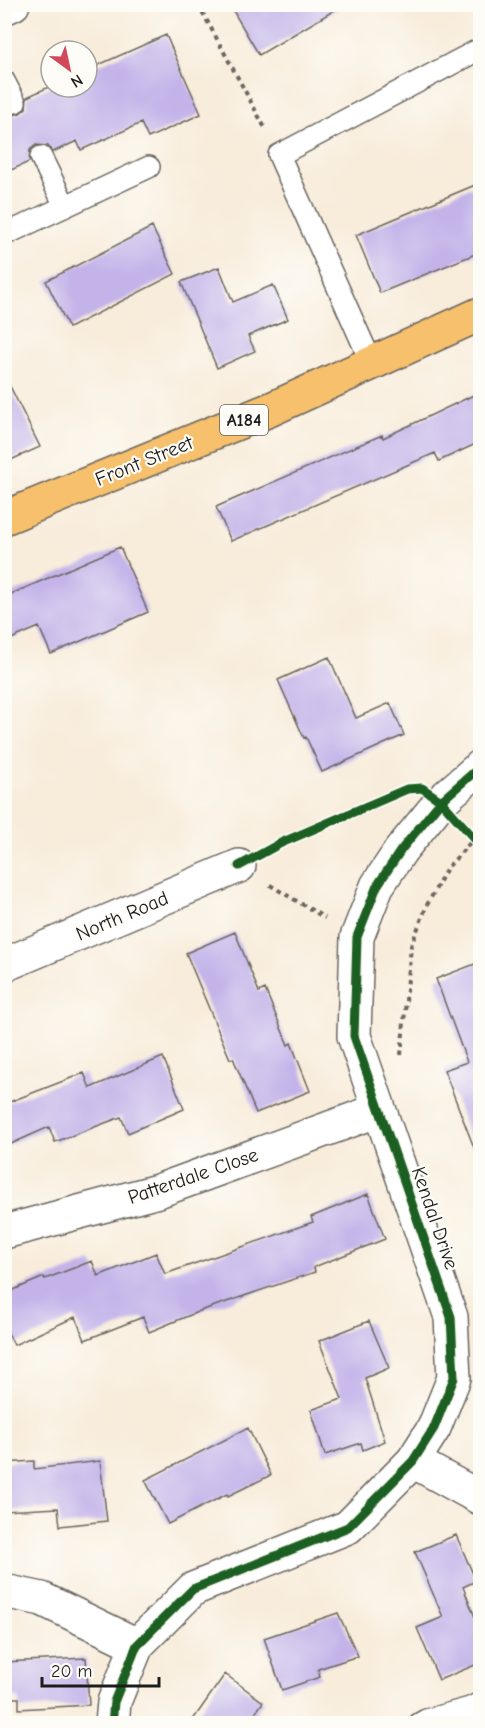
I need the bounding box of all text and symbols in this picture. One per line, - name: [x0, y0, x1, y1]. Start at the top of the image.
- north arrow: [39, 39, 99, 99]
- text: N: [67, 70, 86, 91]
- road number: A184: [220, 405, 268, 435]
- street label: Front Street: [92, 431, 197, 491]
- street label: North Road: [72, 886, 172, 946]
- street label: Patterdale Close: [125, 1143, 261, 1209]
- street label: Kendal Drive: [407, 1164, 463, 1272]
- scale bar: [42, 1650, 159, 1688]
- text: 20 m: [51, 1661, 92, 1682]

